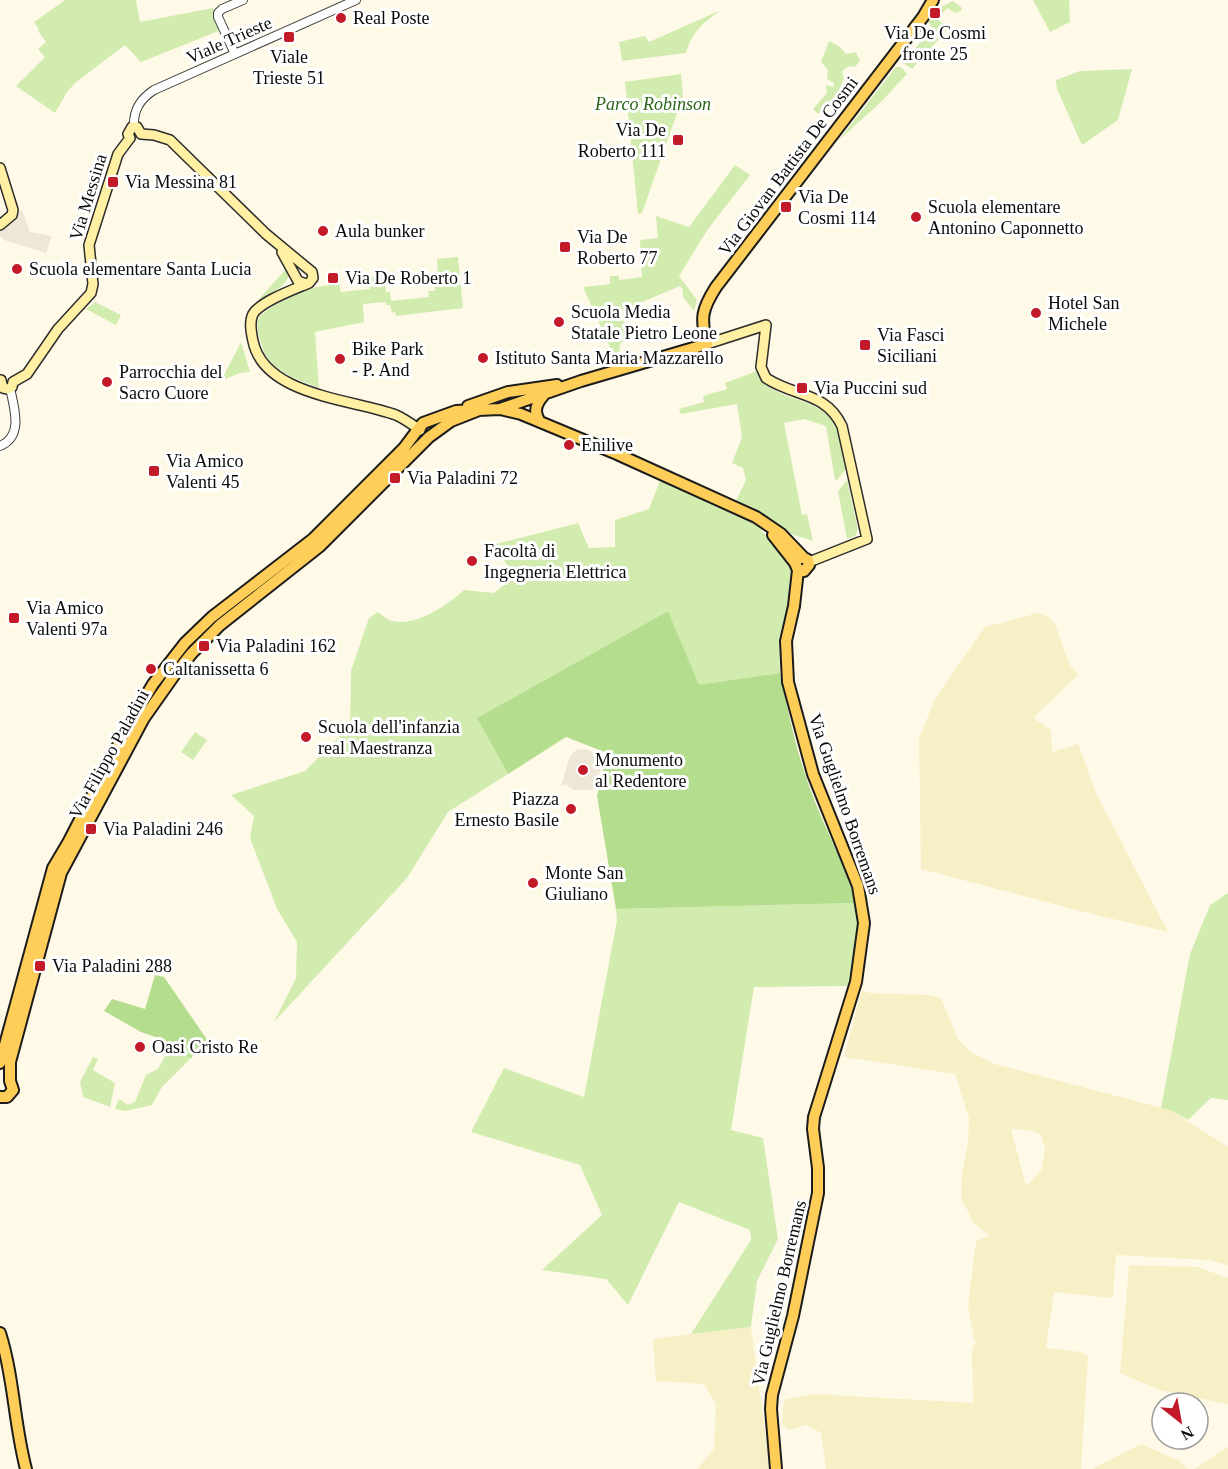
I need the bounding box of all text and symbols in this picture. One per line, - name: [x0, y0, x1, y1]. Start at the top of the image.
- marker: Via De Cosmi fronte 25: [928, 6, 942, 20]
- place label: Real Poste: [353, 8, 430, 28]
- marker: Real Poste: [334, 11, 348, 25]
- street label: Viale Trieste: [183, 12, 275, 68]
- place label: Via De Cosmi fronte 25: [884, 23, 986, 64]
- marker: Viale Trieste 51: [282, 30, 296, 44]
- place label: Viale Trieste 51: [253, 47, 325, 88]
- street label: Via Giovan Battista De Cosmi: [714, 73, 862, 259]
- park label: Parco Robinson: [594, 94, 711, 114]
- place label: Via De Roberto 111: [578, 120, 666, 161]
- marker: Via De Roberto 111: [671, 133, 685, 147]
- street label: Via Messina: [65, 151, 111, 243]
- place label: Via Messina 81: [125, 172, 237, 192]
- marker: Via Messina 81: [106, 175, 120, 189]
- place label: Via De Cosmi 114: [798, 187, 876, 228]
- place label: Scuola elementare Antonino Caponnetto: [928, 197, 1084, 238]
- marker: Via De Cosmi 114: [779, 200, 793, 214]
- marker: Scuola elementare Antonino Caponnetto: [909, 210, 923, 224]
- place label: Aula bunker: [335, 221, 424, 241]
- marker: Aula bunker: [316, 224, 330, 238]
- place label: Via De Roberto 77: [577, 227, 658, 268]
- marker: Via De Roberto 77: [558, 240, 572, 254]
- place label: Scuola elementare Santa Lucia: [29, 259, 251, 279]
- marker: Scuola elementare Santa Lucia: [10, 262, 24, 276]
- place label: Via De Roberto 1: [345, 268, 471, 288]
- marker: Via De Roberto 1: [326, 271, 340, 285]
- place label: Hotel San Michele: [1048, 293, 1120, 334]
- place label: Scuola Media Statale Pietro Leone: [571, 302, 717, 343]
- marker: Hotel San Michele: [1029, 306, 1043, 320]
- marker: Scuola Media Statale Pietro Leone: [552, 315, 566, 329]
- place label: Via Fasci Siciliani: [877, 325, 944, 366]
- marker: Via Fasci Siciliani: [858, 338, 872, 352]
- place label: Bike Park - P. And: [352, 339, 424, 380]
- place label: Istituto Santa Maria Mazzarello: [495, 348, 723, 368]
- marker: Istituto Santa Maria Mazzarello: [476, 351, 490, 365]
- marker: Bike Park - P. And: [333, 352, 347, 366]
- place label: Parrocchia del Sacro Cuore: [119, 362, 222, 403]
- marker: Parrocchia del Sacro Cuore: [100, 375, 114, 389]
- place label: Via Puccini sud: [814, 378, 927, 398]
- marker: Via Puccini sud: [795, 381, 809, 395]
- place label: Enilive: [581, 435, 633, 455]
- marker: Enilive: [562, 438, 576, 452]
- place label: Via Amico Valenti 45: [166, 451, 243, 492]
- marker: Via Amico Valenti 45: [147, 464, 161, 478]
- place label: Via Paladini 72: [407, 468, 518, 488]
- marker: Via Paladini 72: [388, 471, 402, 485]
- place label: Facoltà di Ingegneria Elettrica: [484, 541, 626, 582]
- marker: Facoltà di Ingegneria Elettrica: [465, 554, 479, 568]
- place label: Via Amico Valenti 97a: [26, 598, 107, 639]
- marker: Via Amico Valenti 97a: [7, 611, 21, 625]
- place label: Via Paladini 162: [216, 636, 336, 656]
- marker: Via Paladini 162: [197, 639, 211, 653]
- place label: Caltanissetta 6: [163, 659, 268, 679]
- marker: Caltanissetta 6: [144, 662, 158, 676]
- street label: Via Filippo Paladini: [65, 686, 153, 822]
- street label: Via Guglielmo Borremans: [805, 711, 885, 897]
- place label: Scuola dell'infanzia real Maestranza: [318, 717, 460, 758]
- marker: Scuola dell'infanzia real Maestranza: [299, 730, 313, 744]
- place label: Monumento al Redentore: [595, 750, 686, 791]
- marker: Monumento al Redentore: [576, 763, 590, 777]
- place label: Piazza Ernesto Basile: [455, 789, 559, 830]
- marker: Piazza Ernesto Basile: [564, 802, 578, 816]
- place label: Via Paladini 246: [103, 819, 223, 839]
- marker: Via Paladini 246: [84, 822, 98, 836]
- place label: Monte San Giuliano: [545, 863, 624, 904]
- marker: Monte San Giuliano: [526, 876, 540, 890]
- place label: Via Paladini 288: [52, 956, 172, 976]
- marker: Via Paladini 288: [33, 959, 47, 973]
- place label: Oasi Cristo Re: [152, 1037, 258, 1057]
- marker: Oasi Cristo Re: [133, 1040, 147, 1054]
- street label: Via Guglielmo Borremans: [748, 1198, 810, 1388]
- north arrow: [1150, 1391, 1210, 1451]
- text: N: [1178, 1423, 1197, 1444]

